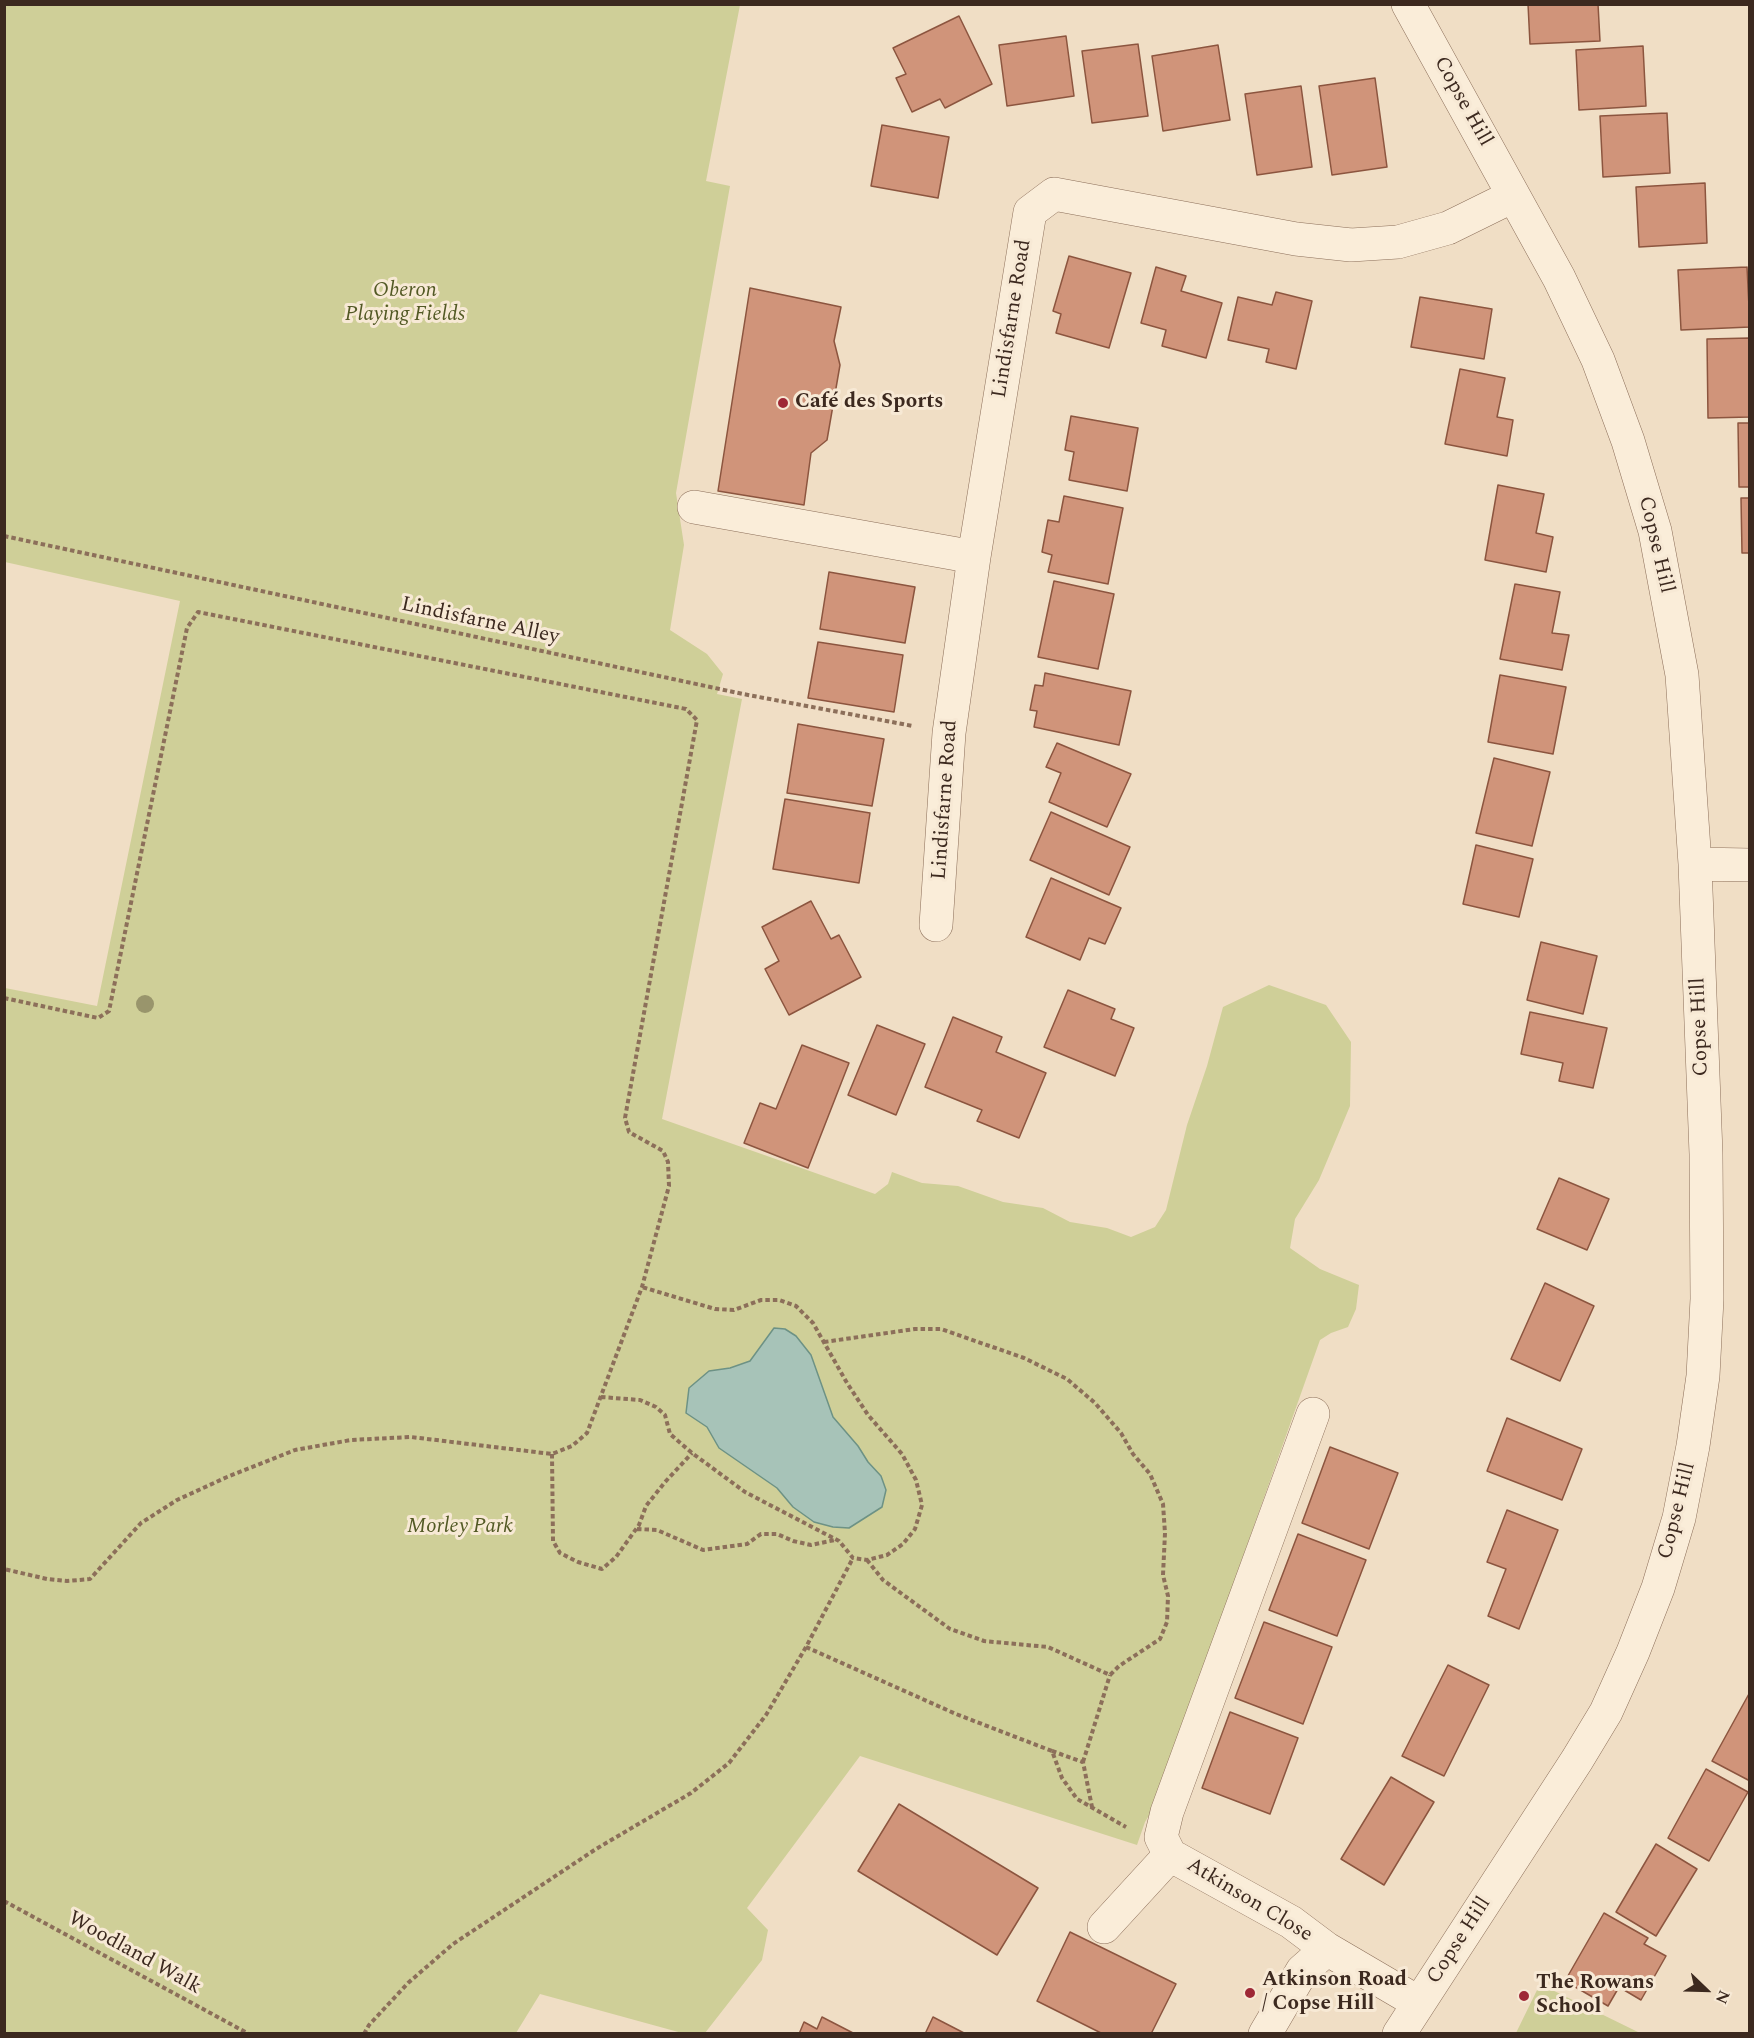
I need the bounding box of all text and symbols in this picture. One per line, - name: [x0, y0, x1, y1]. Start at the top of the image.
- street label: Copse Hill: [1427, 53, 1497, 151]
- street label: Lindisfarne Road: [988, 238, 1038, 400]
- park label: Oberon Playing Fields: [345, 279, 465, 329]
- place label: Café des Sports: [795, 390, 943, 416]
- marker: Café des Sports: [776, 396, 790, 410]
- street label: Copse Hill: [1632, 494, 1678, 596]
- street label: Lindisfarne Alley: [399, 593, 561, 651]
- street label: Lindisfarne Road: [928, 719, 964, 881]
- street label: Copse Hill: [1687, 977, 1715, 1077]
- street label: Copse Hill: [1654, 1460, 1702, 1562]
- park label: Morley Park: [407, 1515, 513, 1541]
- street label: Atkinson Close: [1181, 1853, 1317, 1949]
- street label: Copse Hill: [1422, 1893, 1498, 1989]
- street label: Woodland Walk: [63, 1907, 205, 2001]
- north arrow: [1676, 1960, 1736, 2020]
- place label: Atkinson Road / Copse Hill: [1262, 1968, 1407, 2018]
- place label: The Rowans School: [1536, 1971, 1654, 2021]
- marker: Atkinson Road / Copse Hill: [1243, 1986, 1257, 2000]
- text: N: [1709, 1986, 1736, 2008]
- marker: The Rowans School: [1517, 1989, 1531, 2003]

